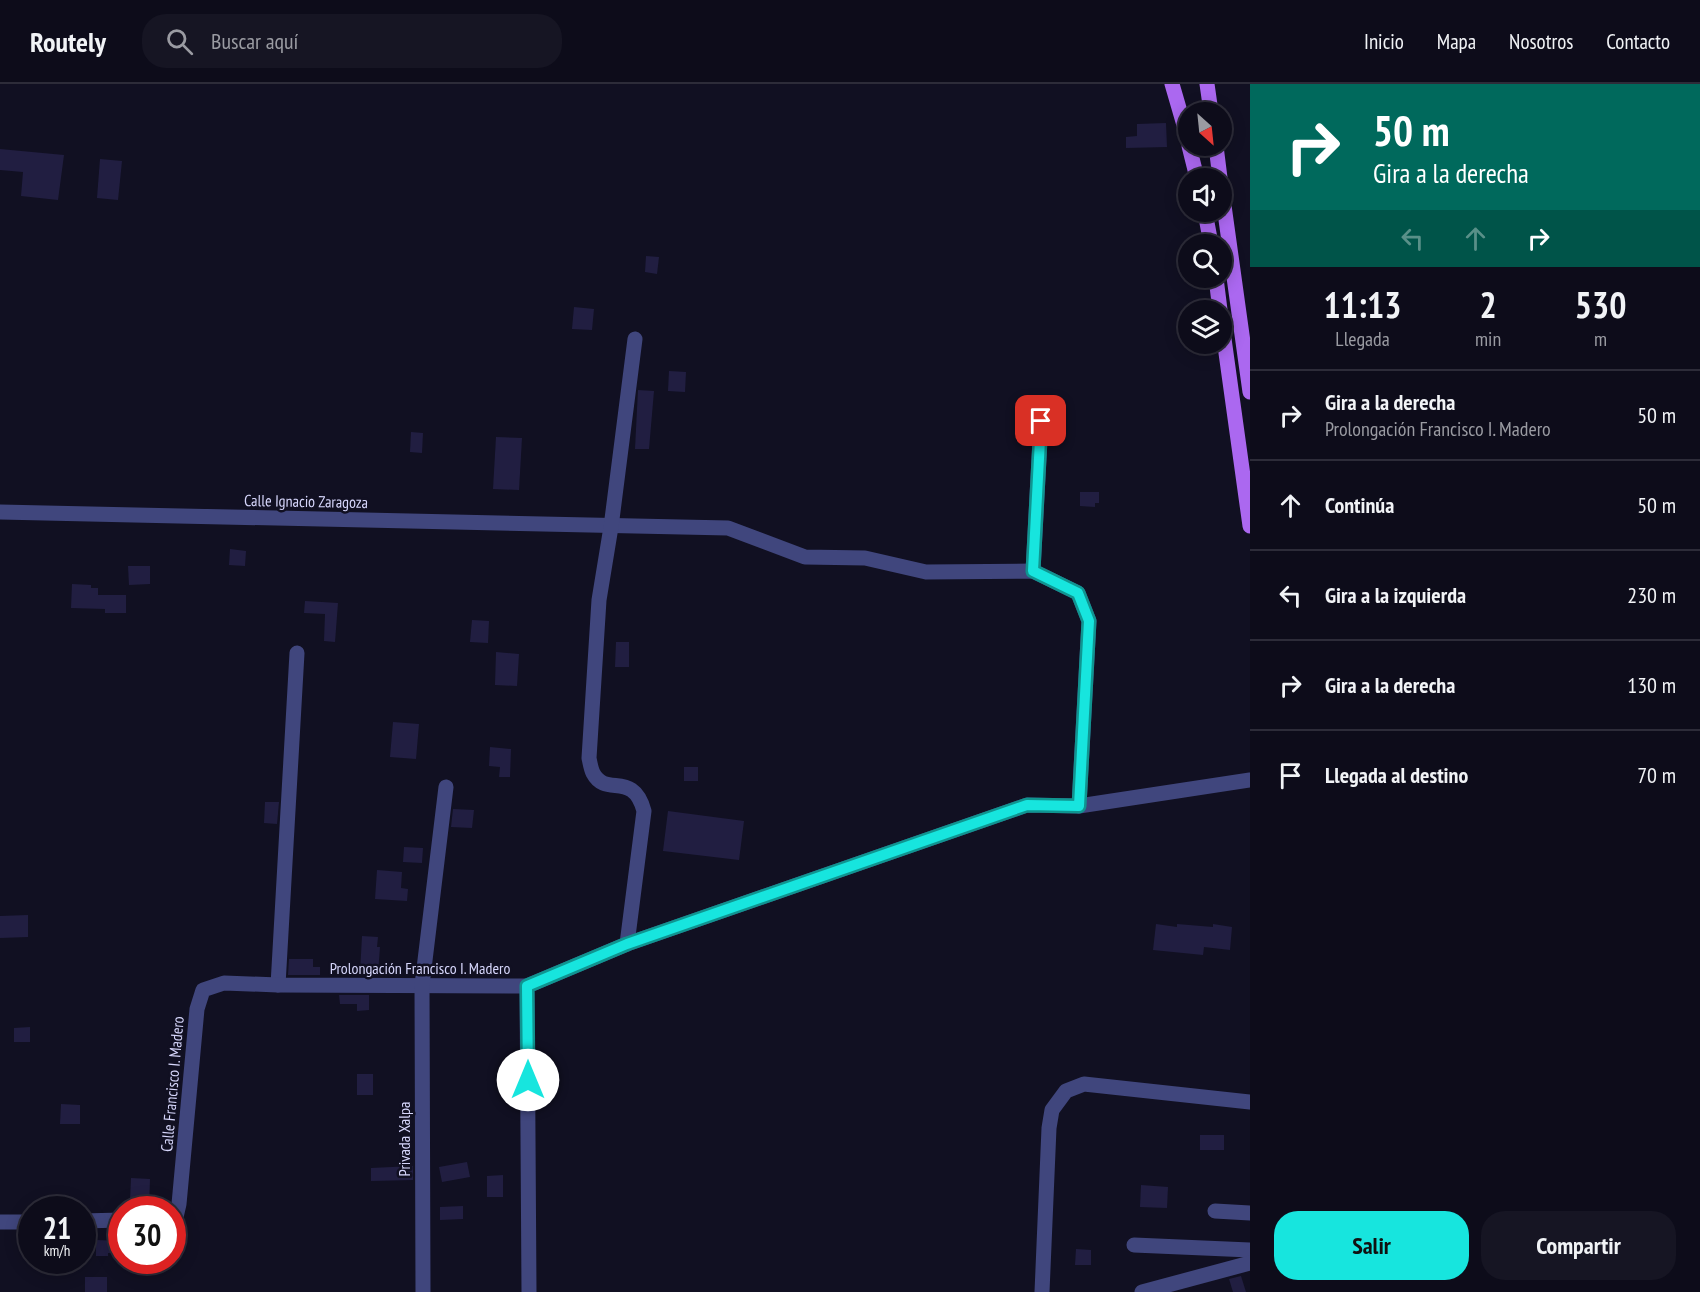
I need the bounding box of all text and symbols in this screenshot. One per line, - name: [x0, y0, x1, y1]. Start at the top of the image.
- search box: [142, 14, 562, 68]
- text: Routely: [30, 23, 106, 60]
- icon: search: [163, 25, 196, 58]
- text: Buscar aquí: [211, 27, 298, 55]
- text: Inicio: [1364, 28, 1404, 55]
- text: Mapa: [1437, 28, 1476, 55]
- text: Nosotros: [1509, 28, 1573, 55]
- text: Contacto: [1606, 28, 1670, 55]
- north arrow: [1178, 102, 1232, 156]
- map controls: [1178, 102, 1232, 354]
- text: 50 m: [1373, 103, 1450, 158]
- icon: right: [1274, 108, 1352, 186]
- text: Gira a la derecha: [1373, 156, 1529, 190]
- button: sound: [1178, 168, 1232, 222]
- icon: left: [1396, 222, 1429, 255]
- icon: ahead: [1459, 222, 1492, 255]
- icon: right: [1522, 222, 1555, 255]
- button: search: [1178, 234, 1232, 288]
- text: 11:13: [1324, 281, 1401, 328]
- text: 2: [1479, 281, 1497, 328]
- text: 530: [1575, 281, 1626, 328]
- button: layers: [1178, 300, 1232, 354]
- text: Llegada: [1335, 326, 1390, 352]
- text: min: [1475, 326, 1501, 352]
- text: m: [1594, 326, 1607, 352]
- text: Gira a la derecha: [1325, 388, 1455, 416]
- pin: [1015, 395, 1066, 446]
- icon: right: [1274, 399, 1307, 432]
- text: 50 m: [1637, 401, 1676, 429]
- icon: arrive: [1024, 404, 1057, 437]
- text: Prolongación Francisco I. Madero: [1325, 416, 1551, 442]
- icon: ahead: [1274, 489, 1307, 522]
- street label: Calle Ignacio Zaragoza: [244, 490, 368, 512]
- text: Continúa: [1325, 491, 1394, 519]
- text: 50 m: [1637, 491, 1676, 519]
- icon: left: [1274, 579, 1307, 612]
- text: Gira a la izquierda: [1325, 581, 1466, 609]
- text: 230 m: [1627, 581, 1676, 609]
- icon: right: [1274, 669, 1307, 702]
- text: Gira a la derecha: [1325, 671, 1455, 699]
- text: 130 m: [1627, 671, 1676, 699]
- icon: arrive: [1274, 759, 1307, 792]
- text: Llegada al destino: [1325, 761, 1468, 789]
- text: 70 m: [1637, 761, 1676, 789]
- street label: Prolongación Francisco I. Madero: [330, 958, 510, 978]
- street label: Calle Francisco I. Madero: [156, 1015, 188, 1153]
- position arrow: [496, 1048, 560, 1112]
- street label: Privada Xalpa: [394, 1102, 414, 1176]
- speed limit sign: 30: [108, 1196, 186, 1274]
- text: 21: [43, 1208, 71, 1247]
- button: Salir: [1274, 1211, 1469, 1280]
- button: Compartir: [1481, 1211, 1676, 1280]
- text: km/h: [44, 1241, 70, 1260]

